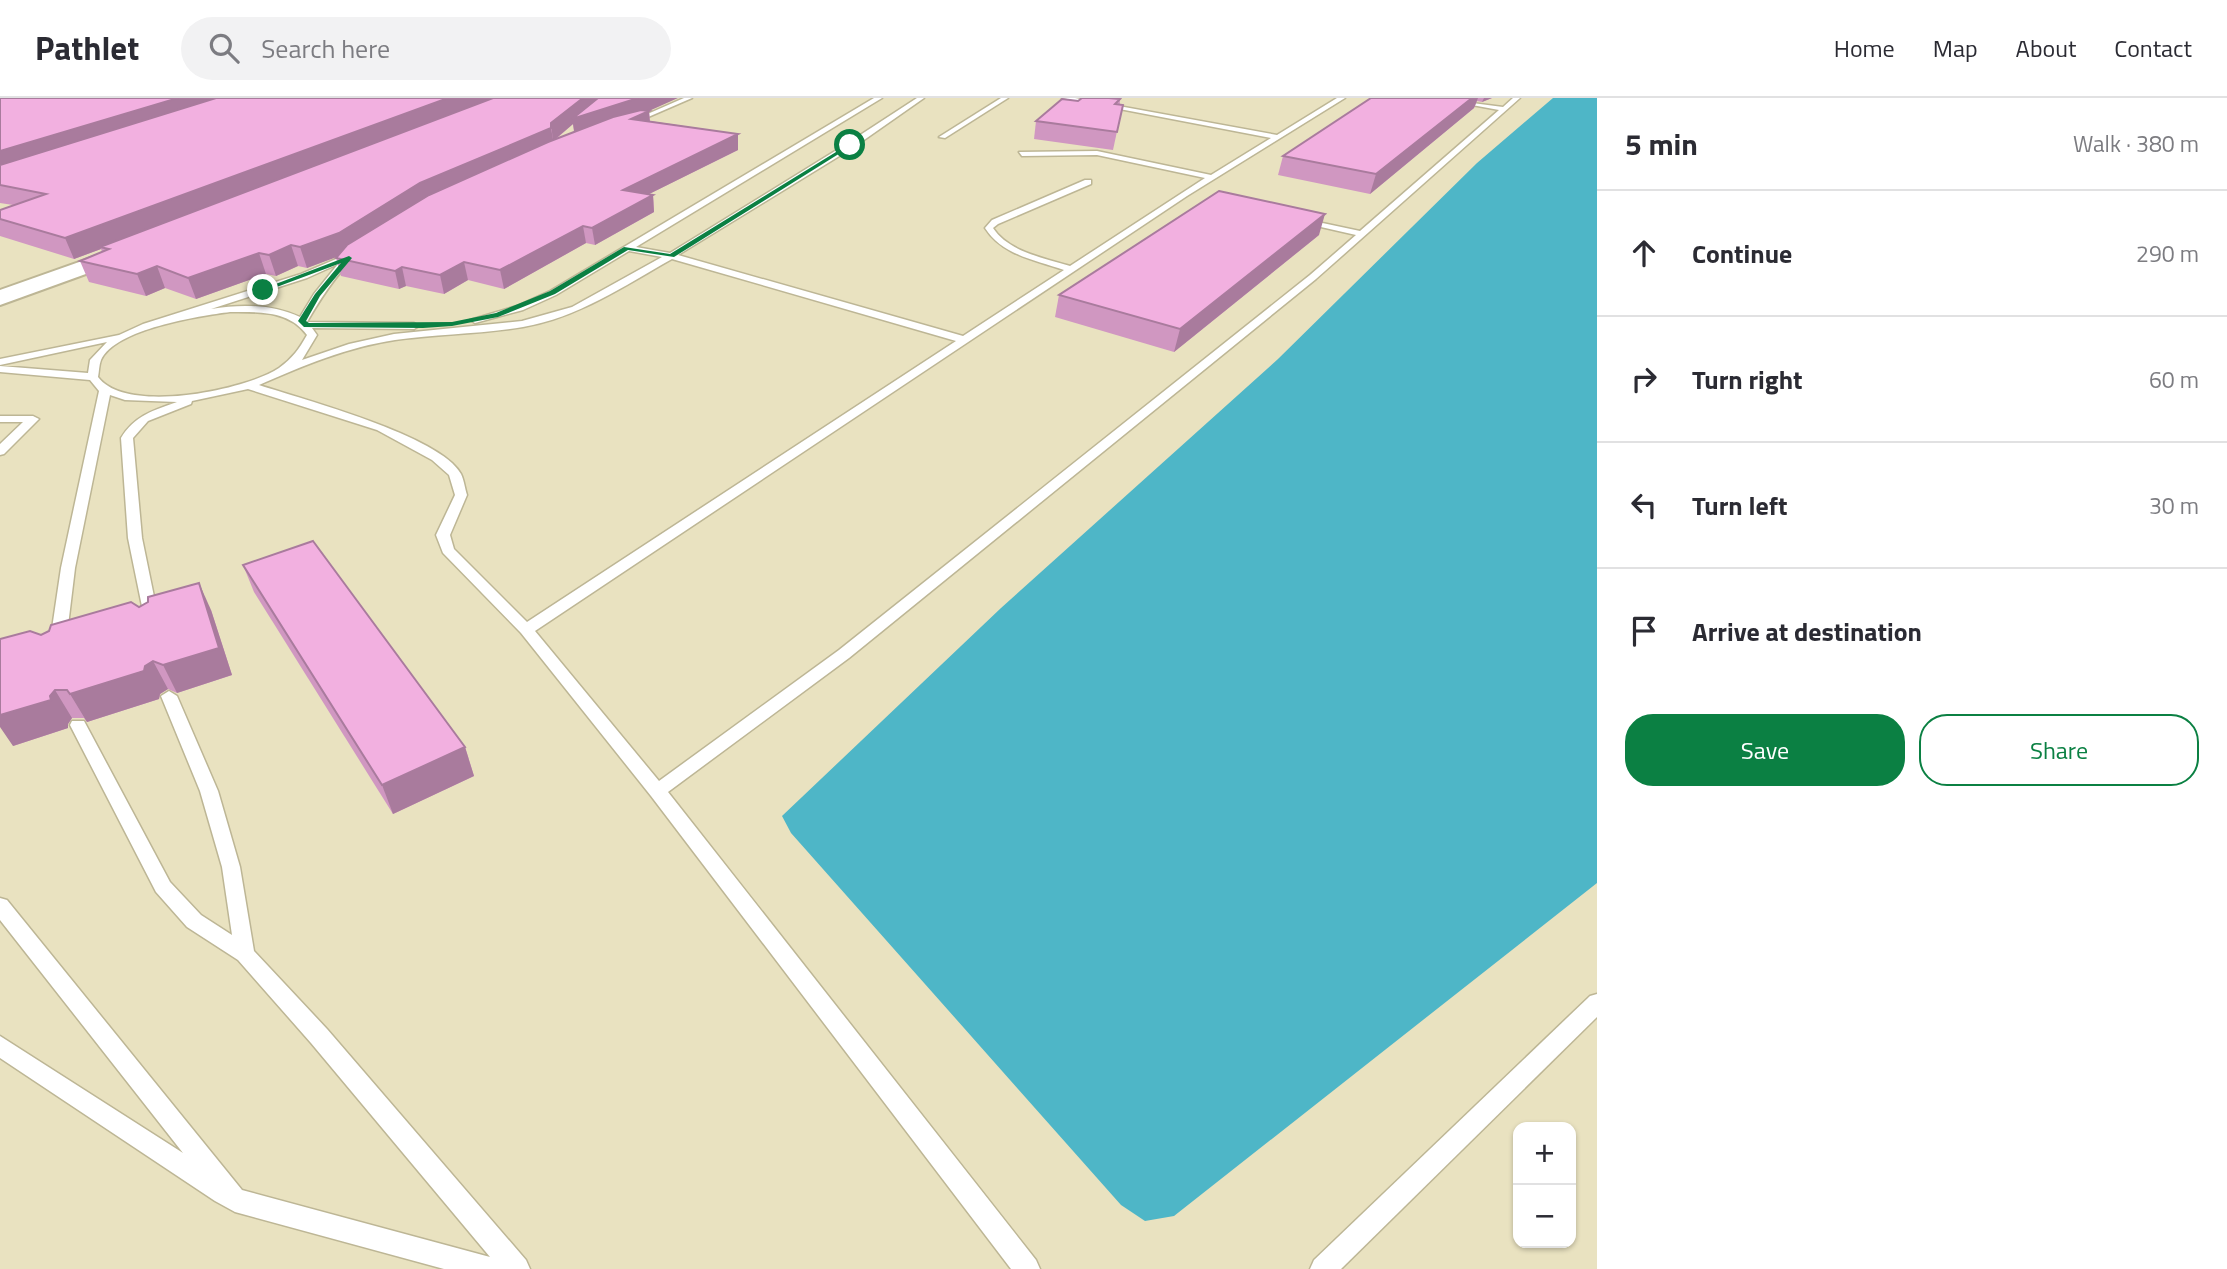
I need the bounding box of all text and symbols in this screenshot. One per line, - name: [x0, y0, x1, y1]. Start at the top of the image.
- search box: [181, 17, 671, 80]
- text: Pathlet: [35, 23, 139, 73]
- icon: search: [205, 29, 243, 67]
- text: Search here: [261, 29, 390, 68]
- text: Home: [1834, 30, 1895, 66]
- text: Map: [1933, 30, 1978, 66]
- text: About: [2016, 30, 2076, 66]
- text: Contact: [2114, 30, 2192, 66]
- text: 5 min: [1625, 121, 1698, 167]
- text: Walk · 380 m: [2073, 126, 2199, 161]
- route start: [834, 129, 865, 160]
- icon: ahead: [1625, 234, 1663, 272]
- text: Continue: [1692, 234, 1792, 273]
- text: 290 m: [2136, 236, 2199, 271]
- route end: [247, 274, 278, 305]
- icon: right: [1625, 360, 1663, 398]
- text: Turn right: [1692, 360, 1803, 399]
- text: 60 m: [2149, 362, 2199, 397]
- icon: left: [1625, 486, 1663, 524]
- text: Turn left: [1692, 486, 1787, 525]
- text: 30 m: [2149, 488, 2199, 523]
- icon: arrive: [1625, 612, 1663, 650]
- text: Arrive at destination: [1692, 612, 1922, 651]
- button: Save: [1625, 714, 1905, 786]
- button: Share: [1919, 714, 2199, 786]
- map controls: [1513, 1122, 1576, 1248]
- button: +: [1513, 1122, 1576, 1185]
- button: −: [1513, 1185, 1576, 1248]

